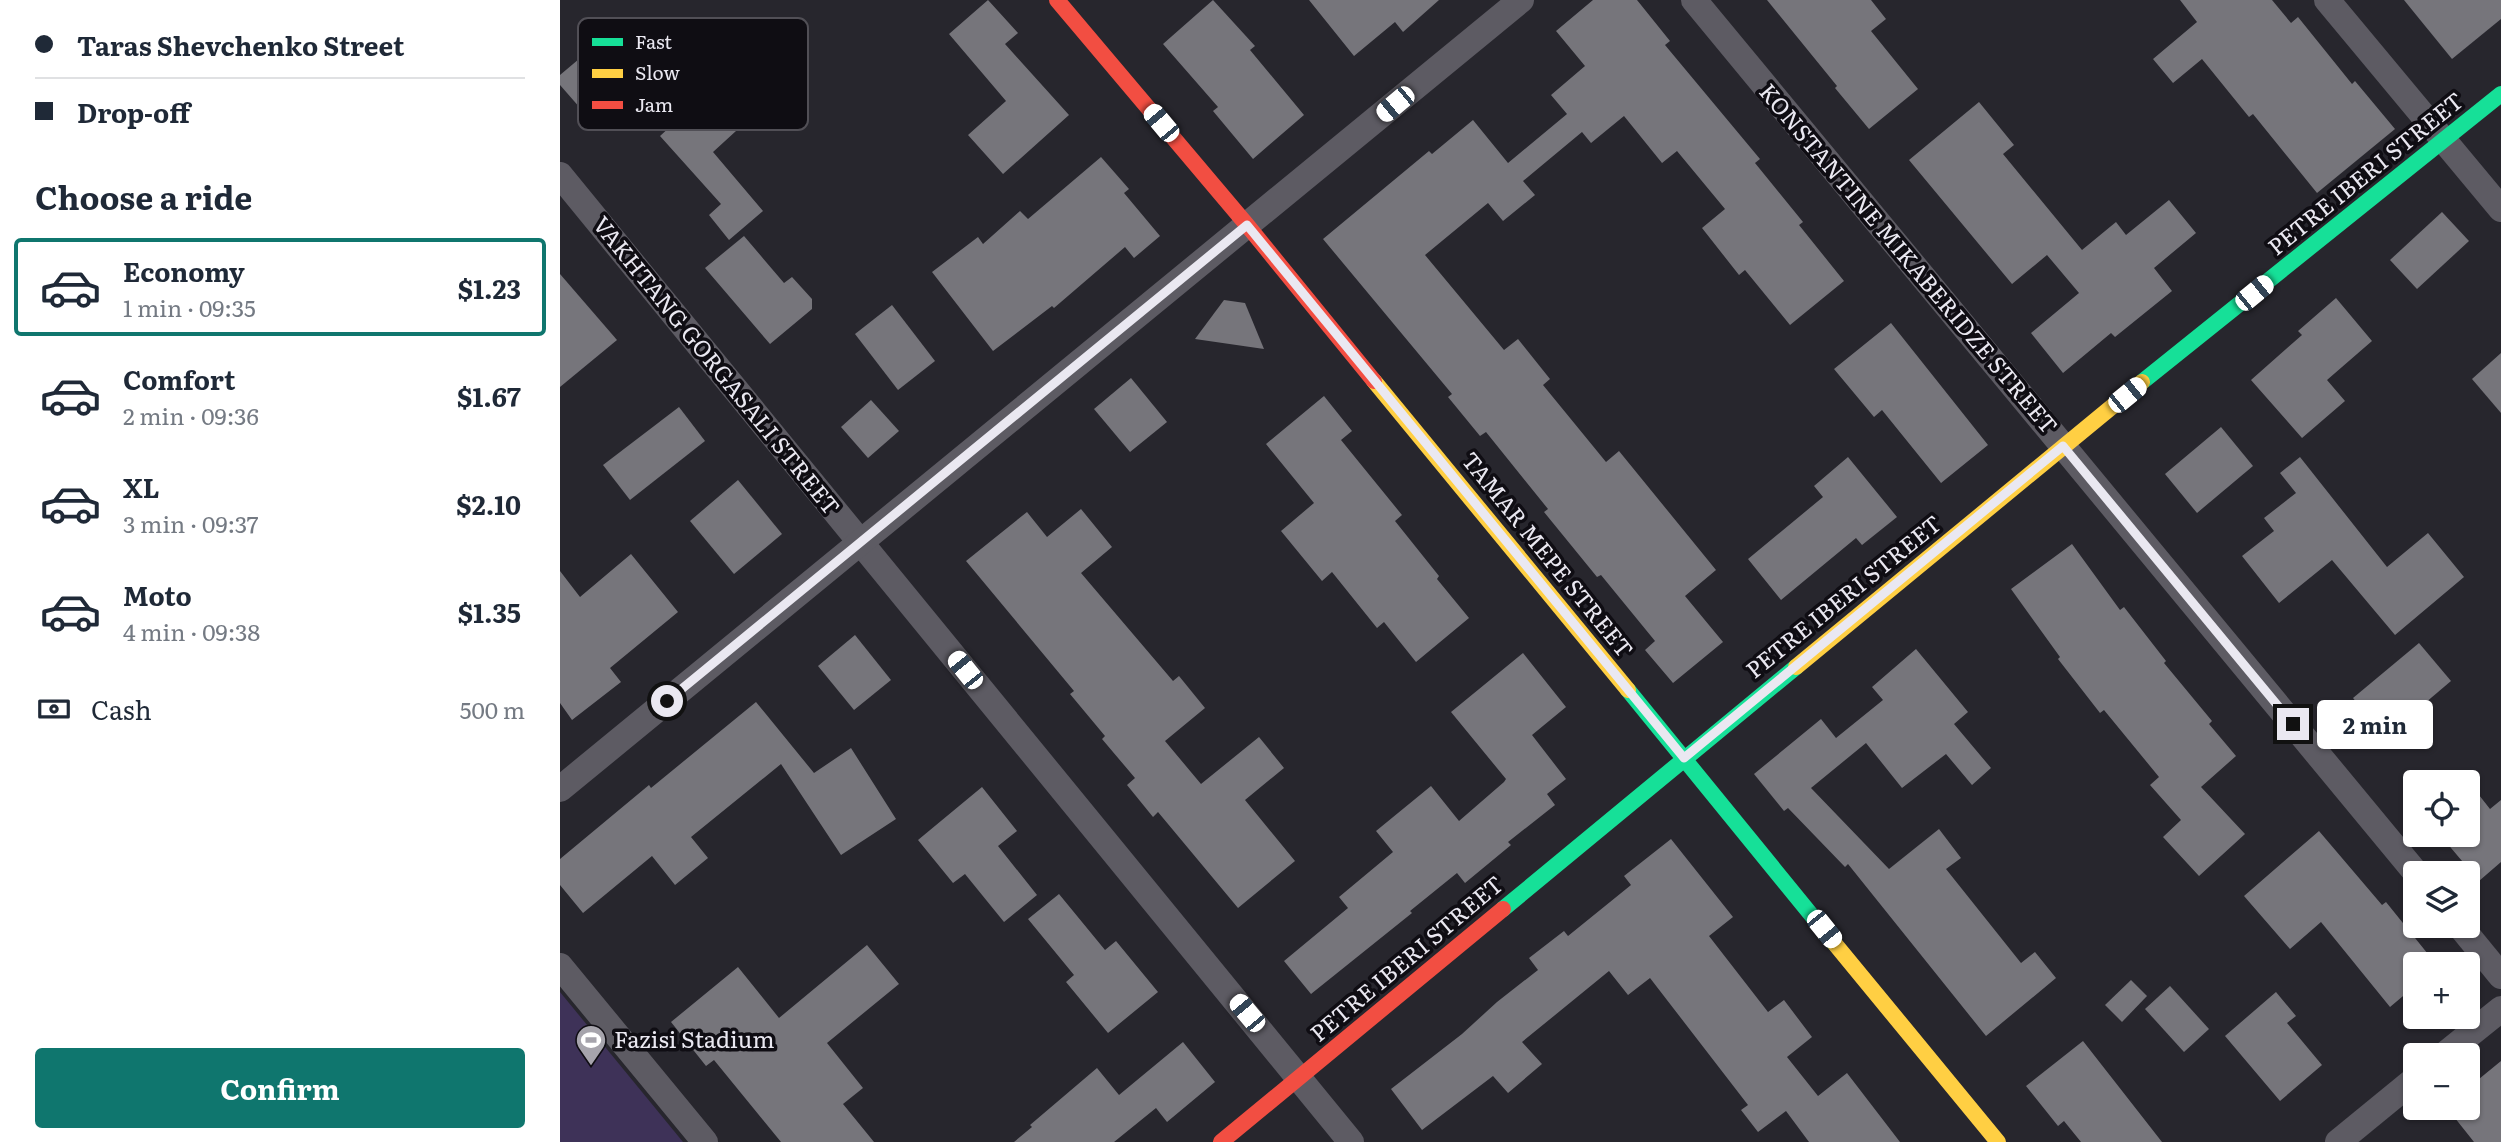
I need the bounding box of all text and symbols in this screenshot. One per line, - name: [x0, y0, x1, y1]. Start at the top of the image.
- legend: [578, 18, 808, 130]
- text: Taras Shevchenko Street: [77, 25, 404, 64]
- text: Fast: [635, 27, 672, 55]
- text: Slow: [635, 58, 680, 86]
- street label: KONSTANTINE MIKABERIDZE STREET: [1752, 75, 2067, 441]
- car: [1373, 82, 1418, 126]
- street label: PETRE IBERI STREET: [2260, 83, 2470, 262]
- text: Jam: [635, 90, 673, 118]
- text: Drop-off: [77, 92, 190, 131]
- car: [1140, 100, 1183, 146]
- text: Choose a ride: [35, 172, 252, 220]
- street label: VAKHTANG GORGASALI STREET: [586, 208, 849, 522]
- text: Economy: [123, 251, 245, 290]
- icon: car: [39, 256, 102, 319]
- text: $1.23: [458, 268, 521, 307]
- car: [2232, 272, 2277, 314]
- text: 1 min · 09:35: [123, 290, 256, 324]
- text: Comfort: [123, 359, 235, 398]
- icon: car: [39, 364, 102, 427]
- car: [2105, 374, 2150, 416]
- text: $1.67: [457, 376, 521, 415]
- text: 2 min · 09:36: [123, 398, 259, 432]
- street label: TAMAR MEPE STREET: [1455, 443, 1642, 664]
- text: XL: [123, 467, 160, 506]
- icon: car: [39, 472, 102, 535]
- text: $2.10: [456, 484, 521, 523]
- text: 3 min · 09:37: [123, 506, 258, 540]
- street label: PETRE IBERI STREET: [1738, 506, 1948, 685]
- text: Moto: [123, 575, 192, 614]
- icon: car: [39, 580, 102, 643]
- text: $1.35: [458, 592, 521, 631]
- text: 4 min · 09:38: [123, 614, 260, 648]
- car: [944, 647, 987, 693]
- route start: [651, 685, 683, 717]
- text: Cash: [91, 689, 152, 728]
- icon: cash: [35, 690, 73, 728]
- text: 500 m: [460, 692, 525, 726]
- callout: 2 min: [2318, 700, 2433, 748]
- text: 2 min: [2343, 707, 2407, 741]
- route end: [2277, 708, 2309, 740]
- map controls: [2403, 770, 2480, 1120]
- button: locate: [2403, 770, 2480, 847]
- button: layers: [2403, 861, 2480, 938]
- street label: PETRE IBERI STREET: [1302, 866, 1510, 1049]
- car: [1803, 906, 1846, 952]
- button: +: [2403, 952, 2480, 1029]
- car: [1226, 990, 1269, 1036]
- place label: Fazisi Stadium: [614, 1021, 775, 1055]
- sports icon: Fazisi Stadium: [574, 1023, 608, 1067]
- button: −: [2403, 1043, 2480, 1120]
- button: Confirm: [35, 1048, 525, 1128]

